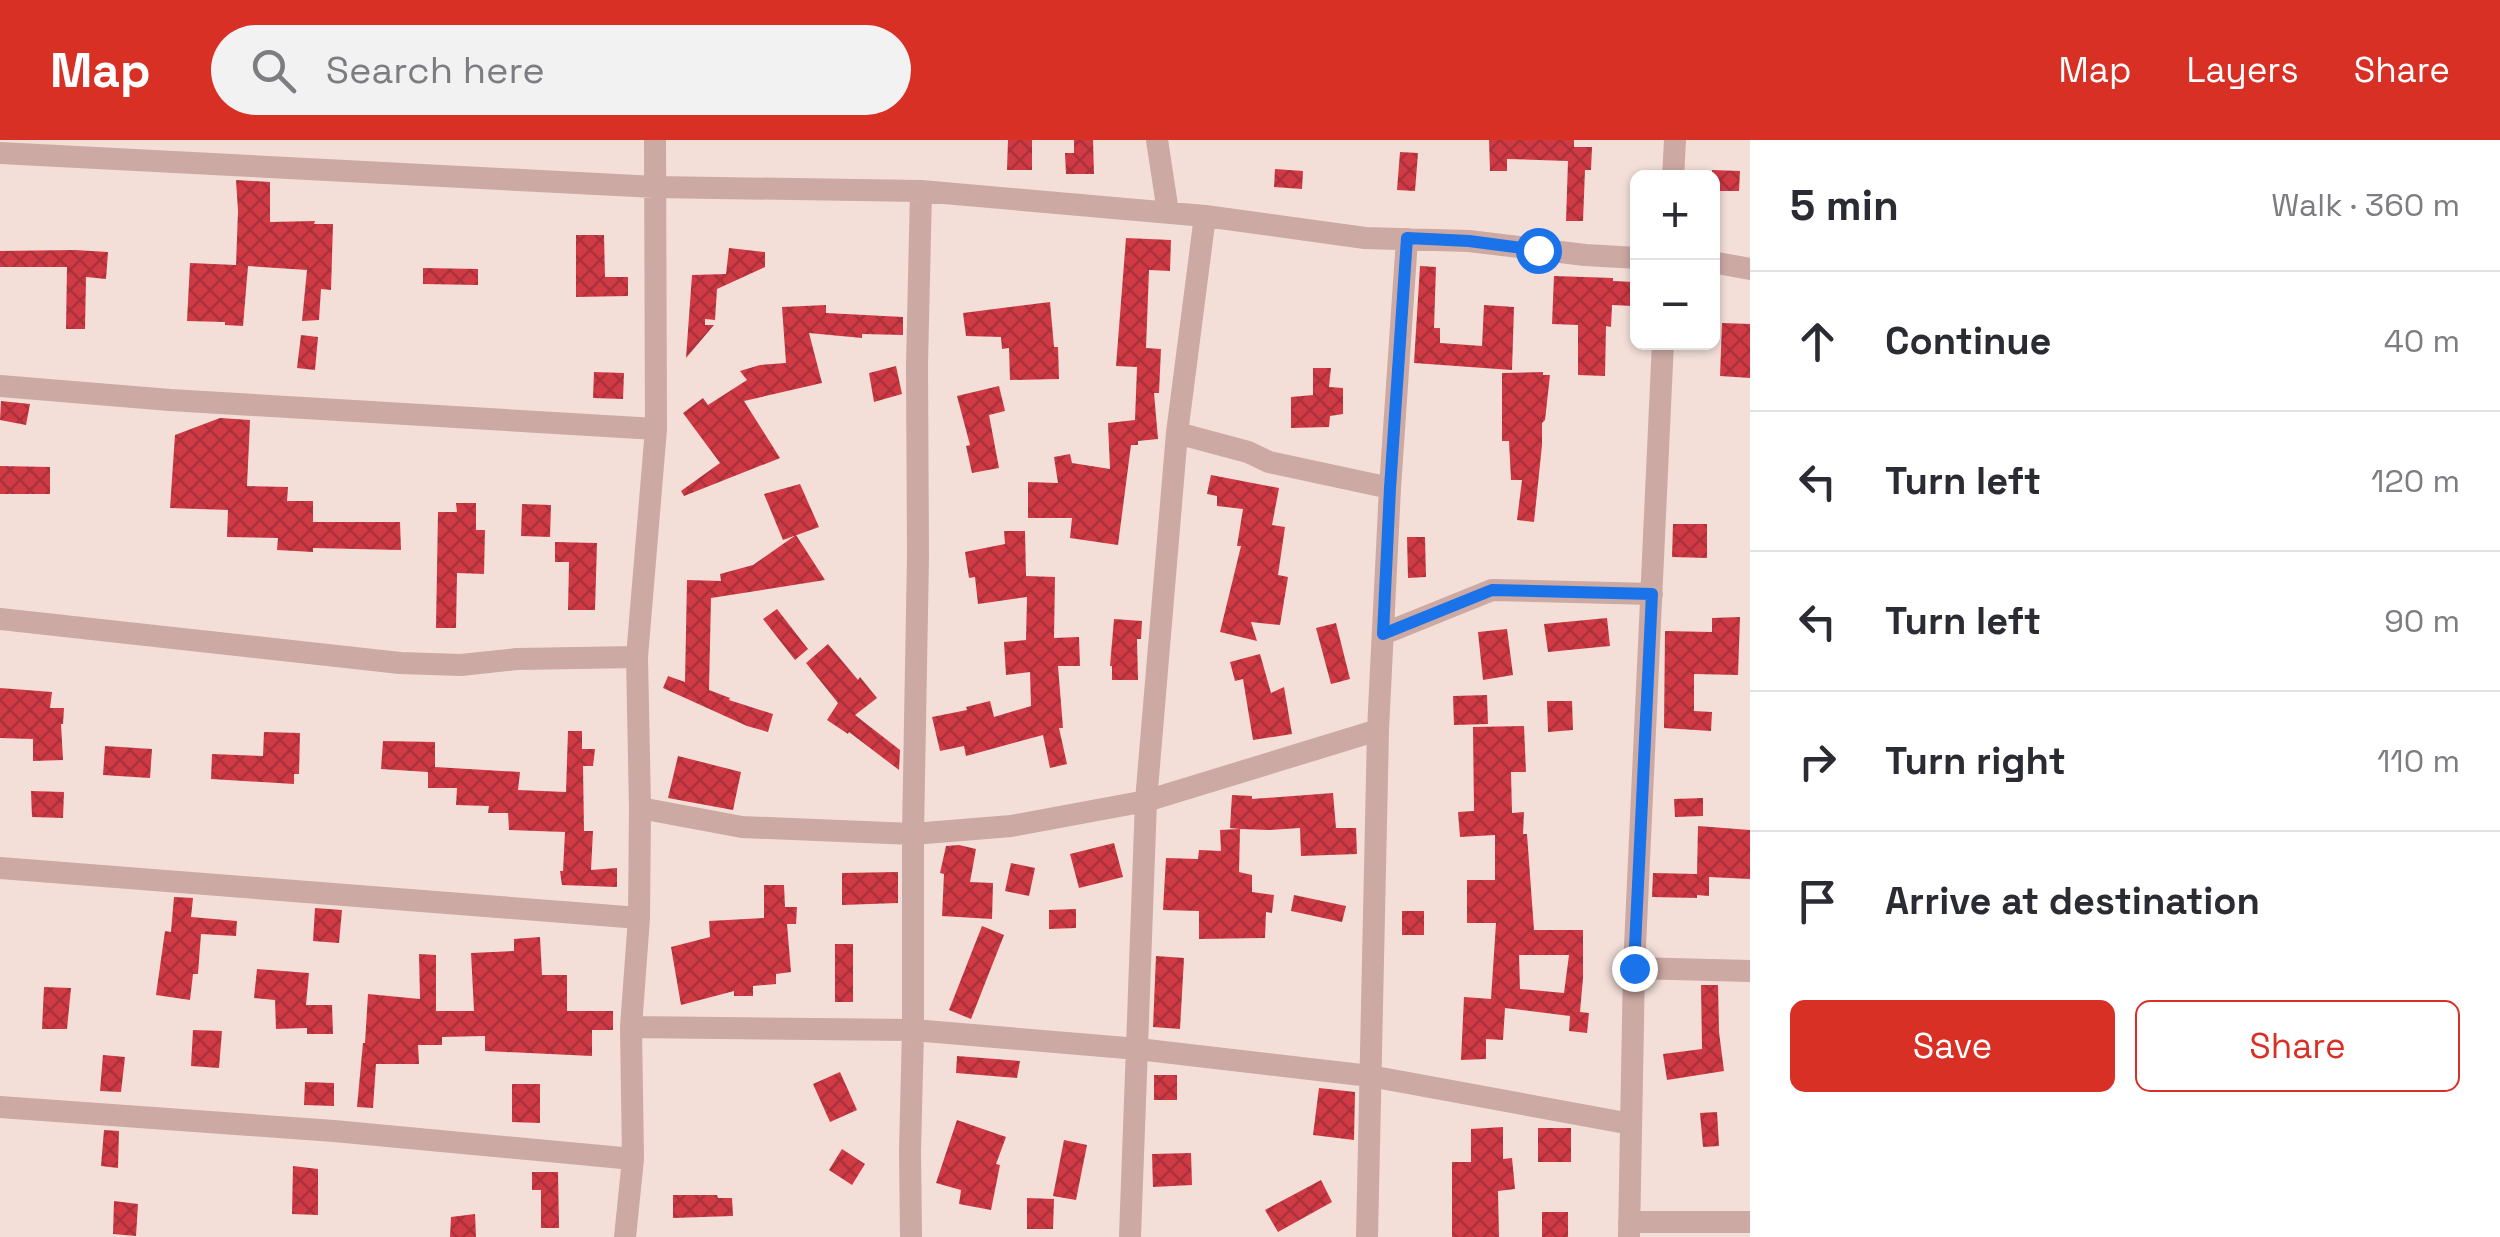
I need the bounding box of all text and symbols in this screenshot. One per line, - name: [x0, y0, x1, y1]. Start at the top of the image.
- search box: [211, 25, 911, 115]
- text: Map: [50, 40, 151, 101]
- icon: search: [246, 43, 301, 98]
- text: Search here: [326, 46, 545, 94]
- text: Map: [2058, 48, 2131, 92]
- text: Layers: [2186, 48, 2299, 92]
- text: Share: [2354, 48, 2450, 92]
- map controls: [1630, 170, 1720, 350]
- button: +: [1630, 170, 1720, 260]
- text: 5 min: [1790, 179, 1899, 232]
- text: Walk · 360 m: [2271, 185, 2460, 225]
- route start: [1516, 228, 1562, 274]
- button: −: [1630, 260, 1720, 350]
- icon: ahead: [1790, 314, 1845, 369]
- text: Continue: [1885, 317, 2051, 365]
- text: 40 m: [2384, 321, 2460, 361]
- icon: left: [1790, 454, 1845, 509]
- text: Turn left: [1885, 457, 2041, 505]
- text: 120 m: [2371, 461, 2460, 501]
- icon: left: [1790, 594, 1845, 649]
- text: Turn left: [1885, 597, 2041, 645]
- text: 90 m: [2384, 601, 2460, 641]
- icon: right: [1790, 734, 1845, 789]
- text: Turn right: [1885, 737, 2066, 785]
- text: 110 m: [2377, 741, 2460, 781]
- icon: arrive: [1790, 874, 1845, 929]
- text: Arrive at destination: [1885, 877, 2260, 925]
- route end: [1612, 946, 1658, 992]
- button: Save: [1790, 1000, 2115, 1092]
- button: Share: [2135, 1000, 2460, 1092]

